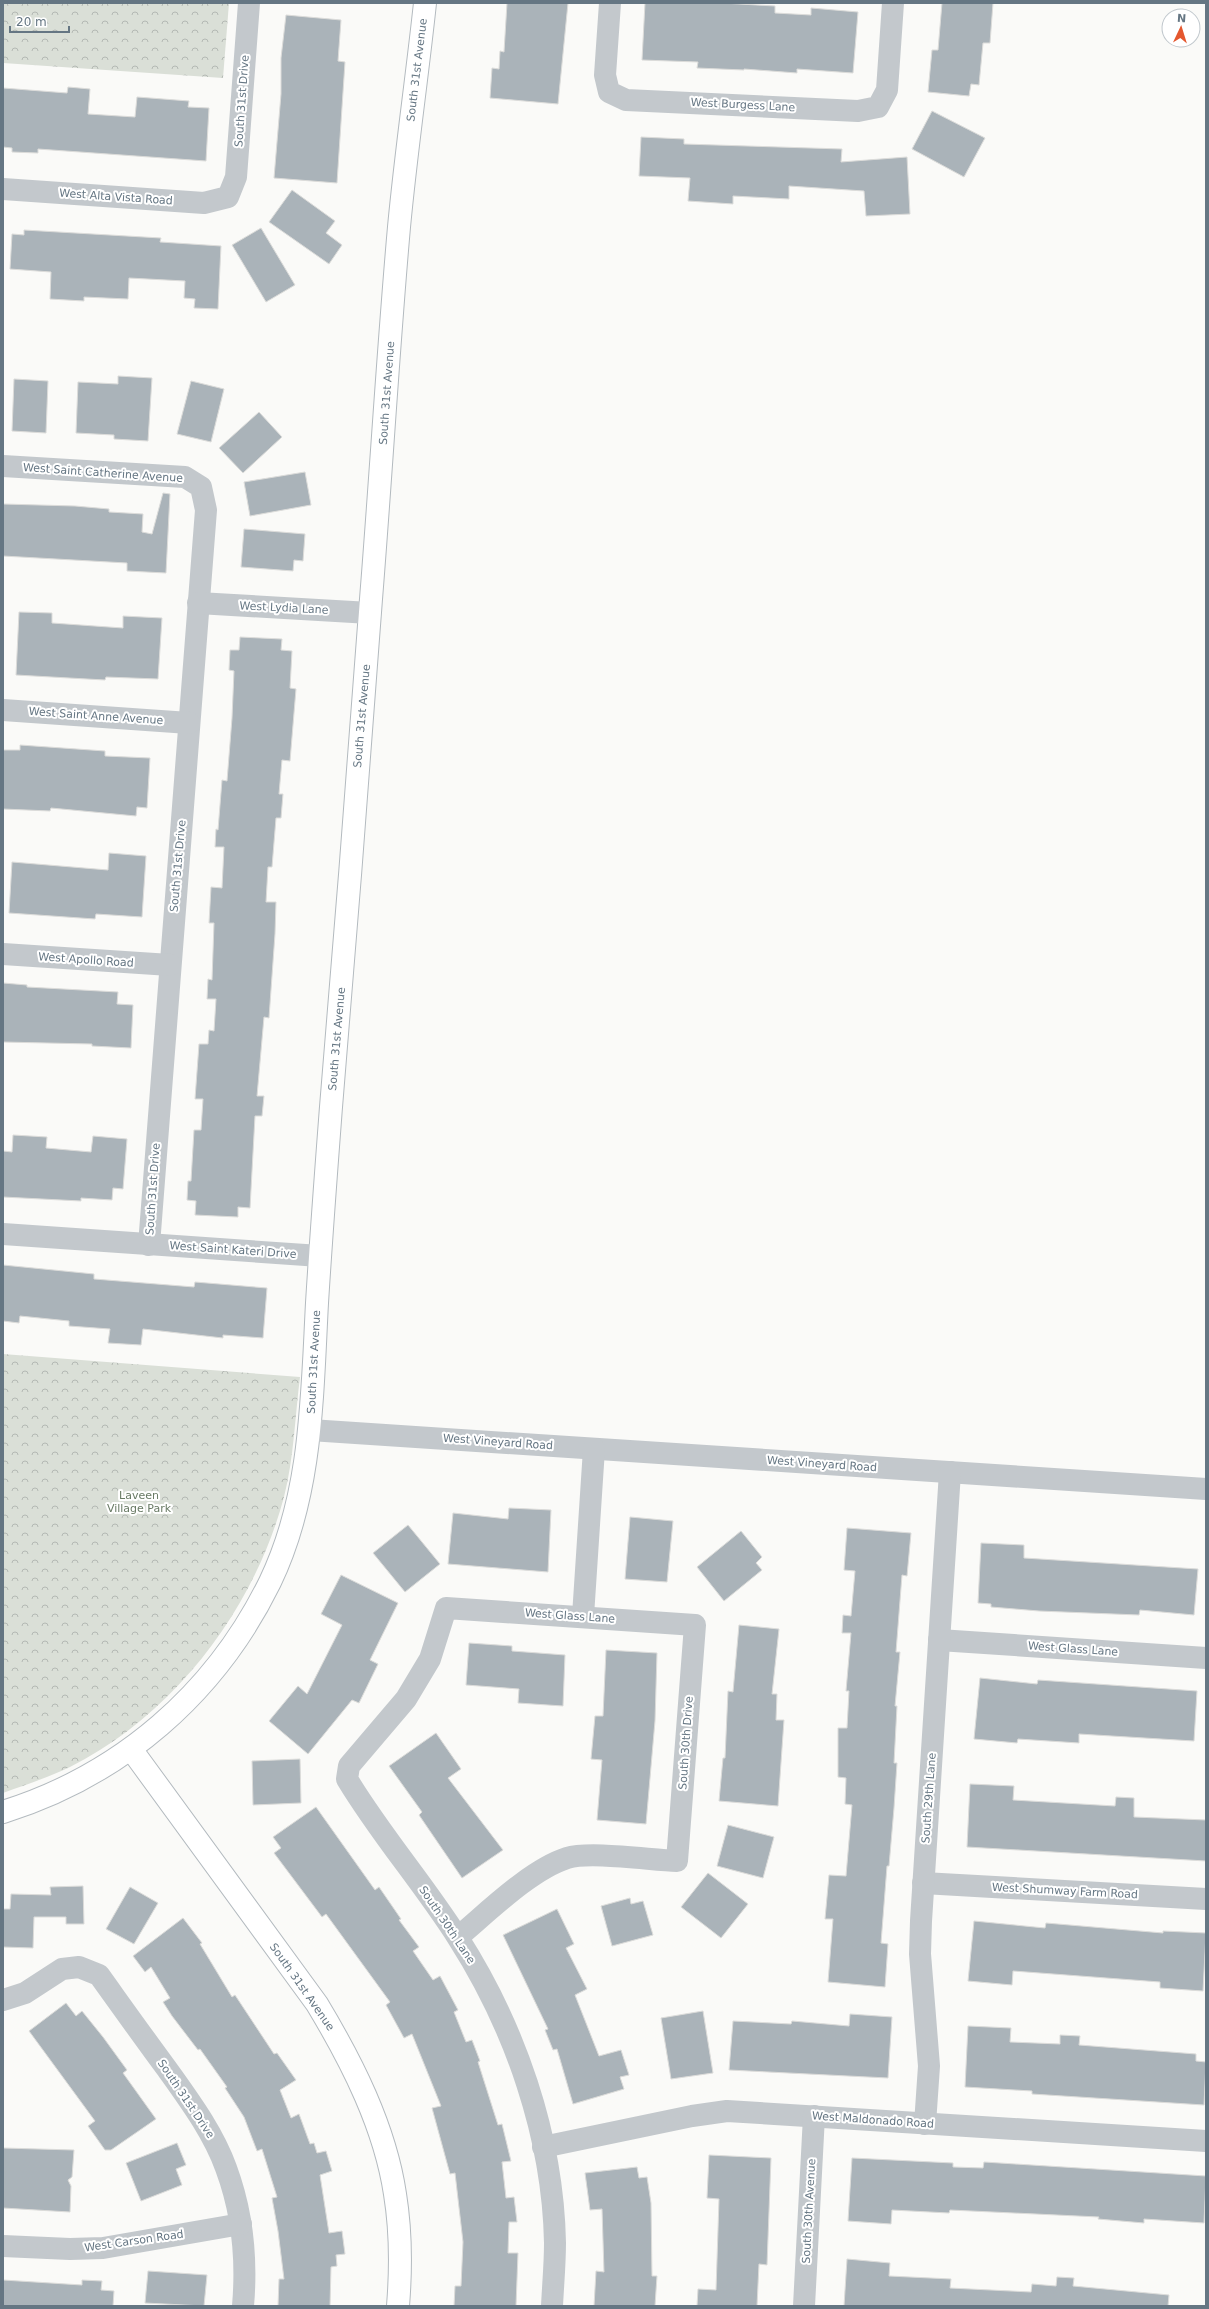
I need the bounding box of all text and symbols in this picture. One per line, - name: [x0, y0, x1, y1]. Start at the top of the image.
- scale bar: [10, 8, 69, 34]
- north arrow: [1161, 8, 1201, 48]
- text: N: [1177, 12, 1187, 25]
- text: 20 m: [16, 15, 47, 29]
- street label: South 31st Avenue: [404, 17, 430, 122]
- street label: South 31st Drive: [232, 54, 252, 148]
- street label: West Burgess Lane: [690, 96, 796, 114]
- street label: West Alta Vista Road: [59, 187, 173, 207]
- street label: South 31st Avenue: [377, 341, 397, 445]
- street label: West Saint Catherine Avenue: [23, 461, 184, 485]
- street label: West Lydia Lane: [239, 599, 329, 617]
- street label: South 31st Avenue: [351, 663, 373, 768]
- street label: West Saint Anne Avenue: [28, 705, 164, 727]
- street label: South 31st Drive: [168, 819, 189, 913]
- street label: West Apollo Road: [38, 950, 134, 970]
- street label: South 31st Avenue: [326, 986, 348, 1091]
- street label: South 31st Drive: [143, 1142, 163, 1236]
- street label: West Saint Kateri Drive: [169, 1239, 297, 1261]
- street label: South 31st Avenue: [305, 1310, 323, 1414]
- street label: West Vineyard Road: [443, 1432, 553, 1452]
- street label: West Vineyard Road: [767, 1454, 877, 1474]
- park label: Laveen Village Park: [107, 1489, 172, 1515]
- street label: West Glass Lane: [524, 1606, 616, 1626]
- street label: West Glass Lane: [1027, 1639, 1119, 1659]
- street label: South 30th Drive: [676, 1696, 696, 1790]
- street label: South 29th Lane: [919, 1752, 939, 1844]
- street label: West Shumway Farm Road: [992, 1881, 1138, 1901]
- street label: South 30th Lane: [416, 1884, 478, 1966]
- street label: South 31st Avenue: [267, 1941, 337, 2033]
- street label: South 31st Drive: [155, 2057, 217, 2141]
- street label: West Maldonado Road: [812, 2109, 934, 2131]
- street label: South 30th Avenue: [800, 2158, 818, 2264]
- street label: West Carson Road: [84, 2228, 184, 2254]

